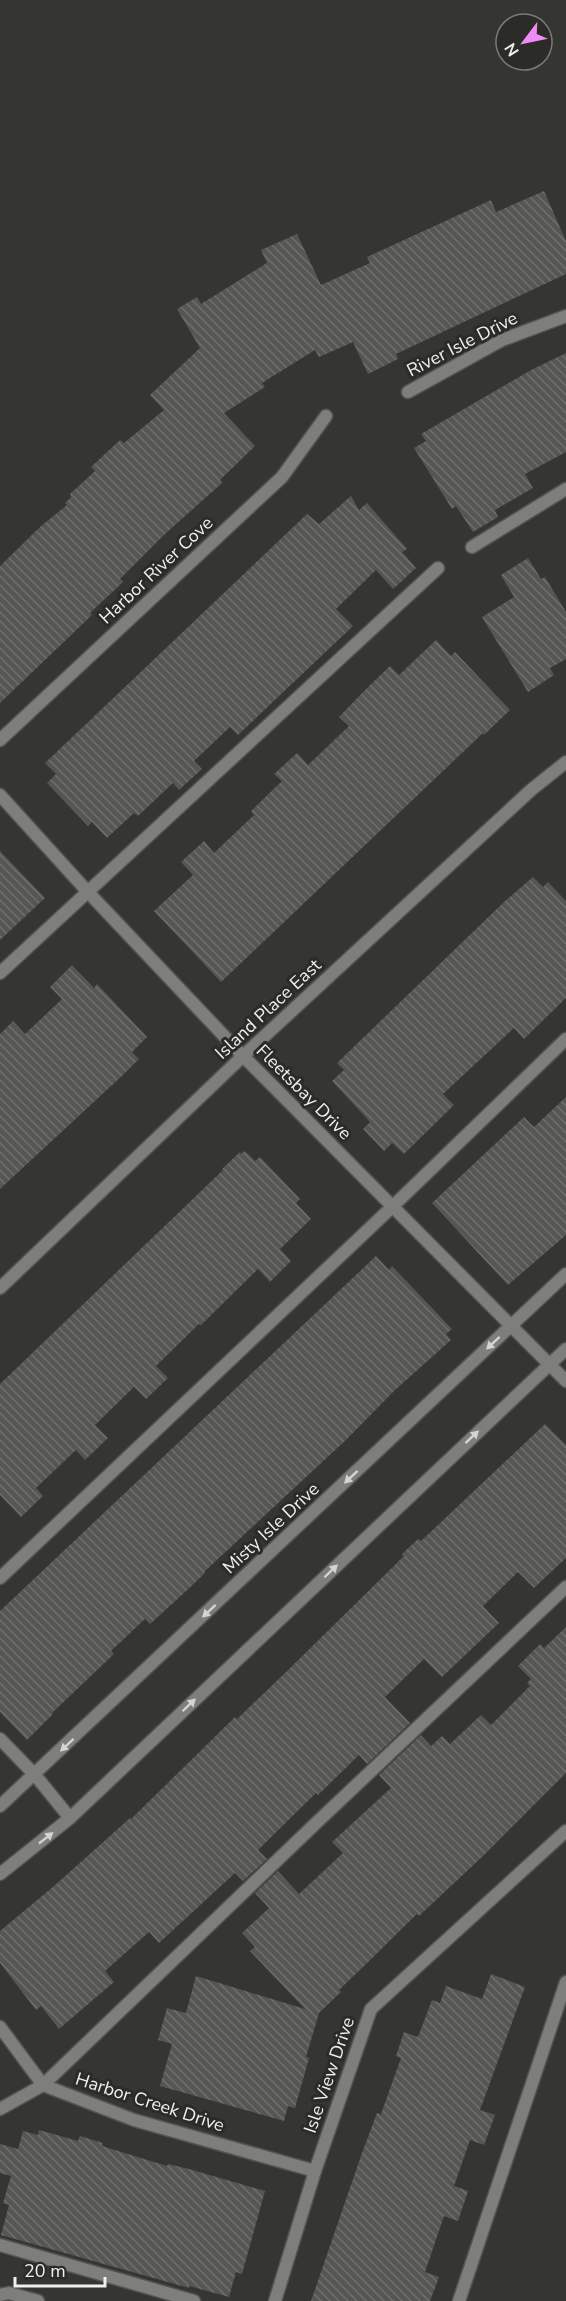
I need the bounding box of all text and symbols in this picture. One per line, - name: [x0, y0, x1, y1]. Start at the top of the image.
- north arrow: [494, 12, 554, 72]
- text: N: [500, 39, 525, 60]
- street label: River Isle Drive: [402, 306, 522, 382]
- street label: Harbor River Cove: [94, 511, 218, 629]
- street label: Island Place East: [210, 953, 327, 1064]
- street label: Fleetsbay Drive: [251, 1039, 357, 1145]
- one-way arrow: [486, 1336, 500, 1350]
- one-way arrow: [465, 1430, 480, 1444]
- one-way arrow: [344, 1470, 359, 1483]
- street label: Misty Isle Drive: [218, 1477, 324, 1579]
- one-way arrow: [323, 1564, 338, 1578]
- one-way arrow: [202, 1604, 217, 1617]
- one-way arrow: [182, 1699, 196, 1713]
- one-way arrow: [60, 1737, 74, 1751]
- one-way arrow: [38, 1831, 54, 1844]
- street label: Isle View Drive: [298, 2014, 360, 2136]
- street label: Harbor Creek Drive: [73, 2067, 227, 2137]
- scale bar: [15, 2250, 105, 2288]
- text: 20 m: [24, 2259, 66, 2283]

